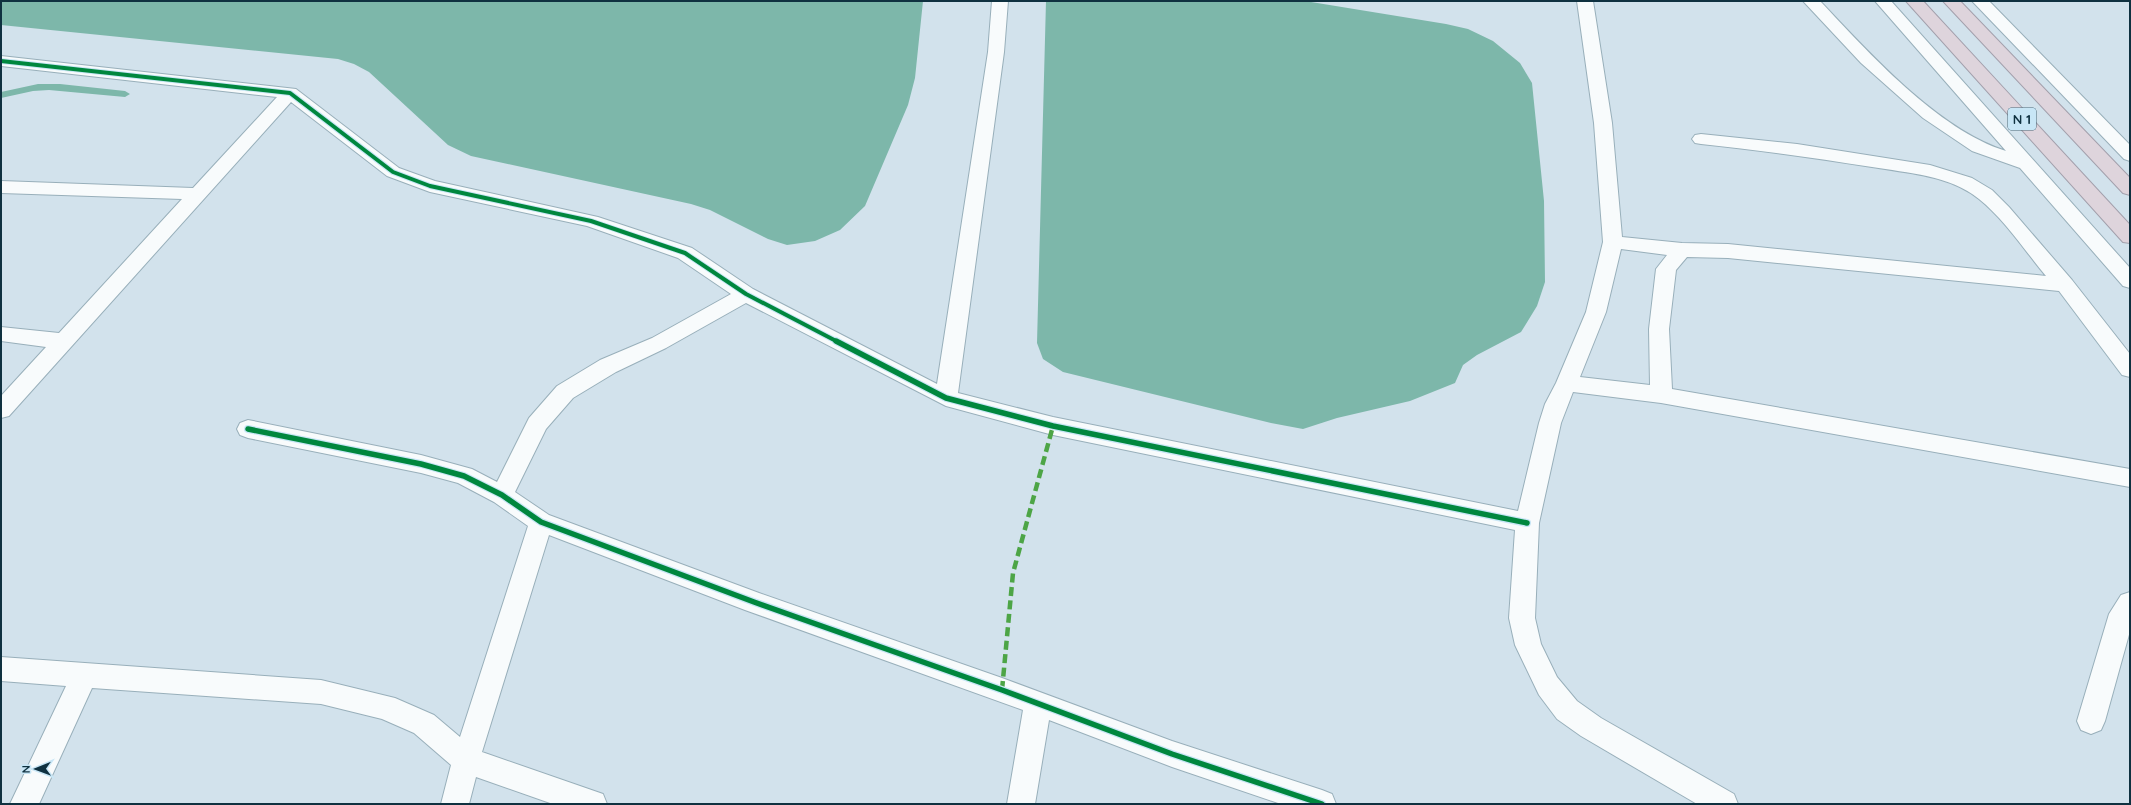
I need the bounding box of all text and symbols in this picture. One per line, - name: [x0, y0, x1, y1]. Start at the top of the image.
- road number: N 1: [2008, 108, 2036, 130]
- north arrow: [16, 749, 56, 789]
- text: N: [19, 765, 33, 773]

